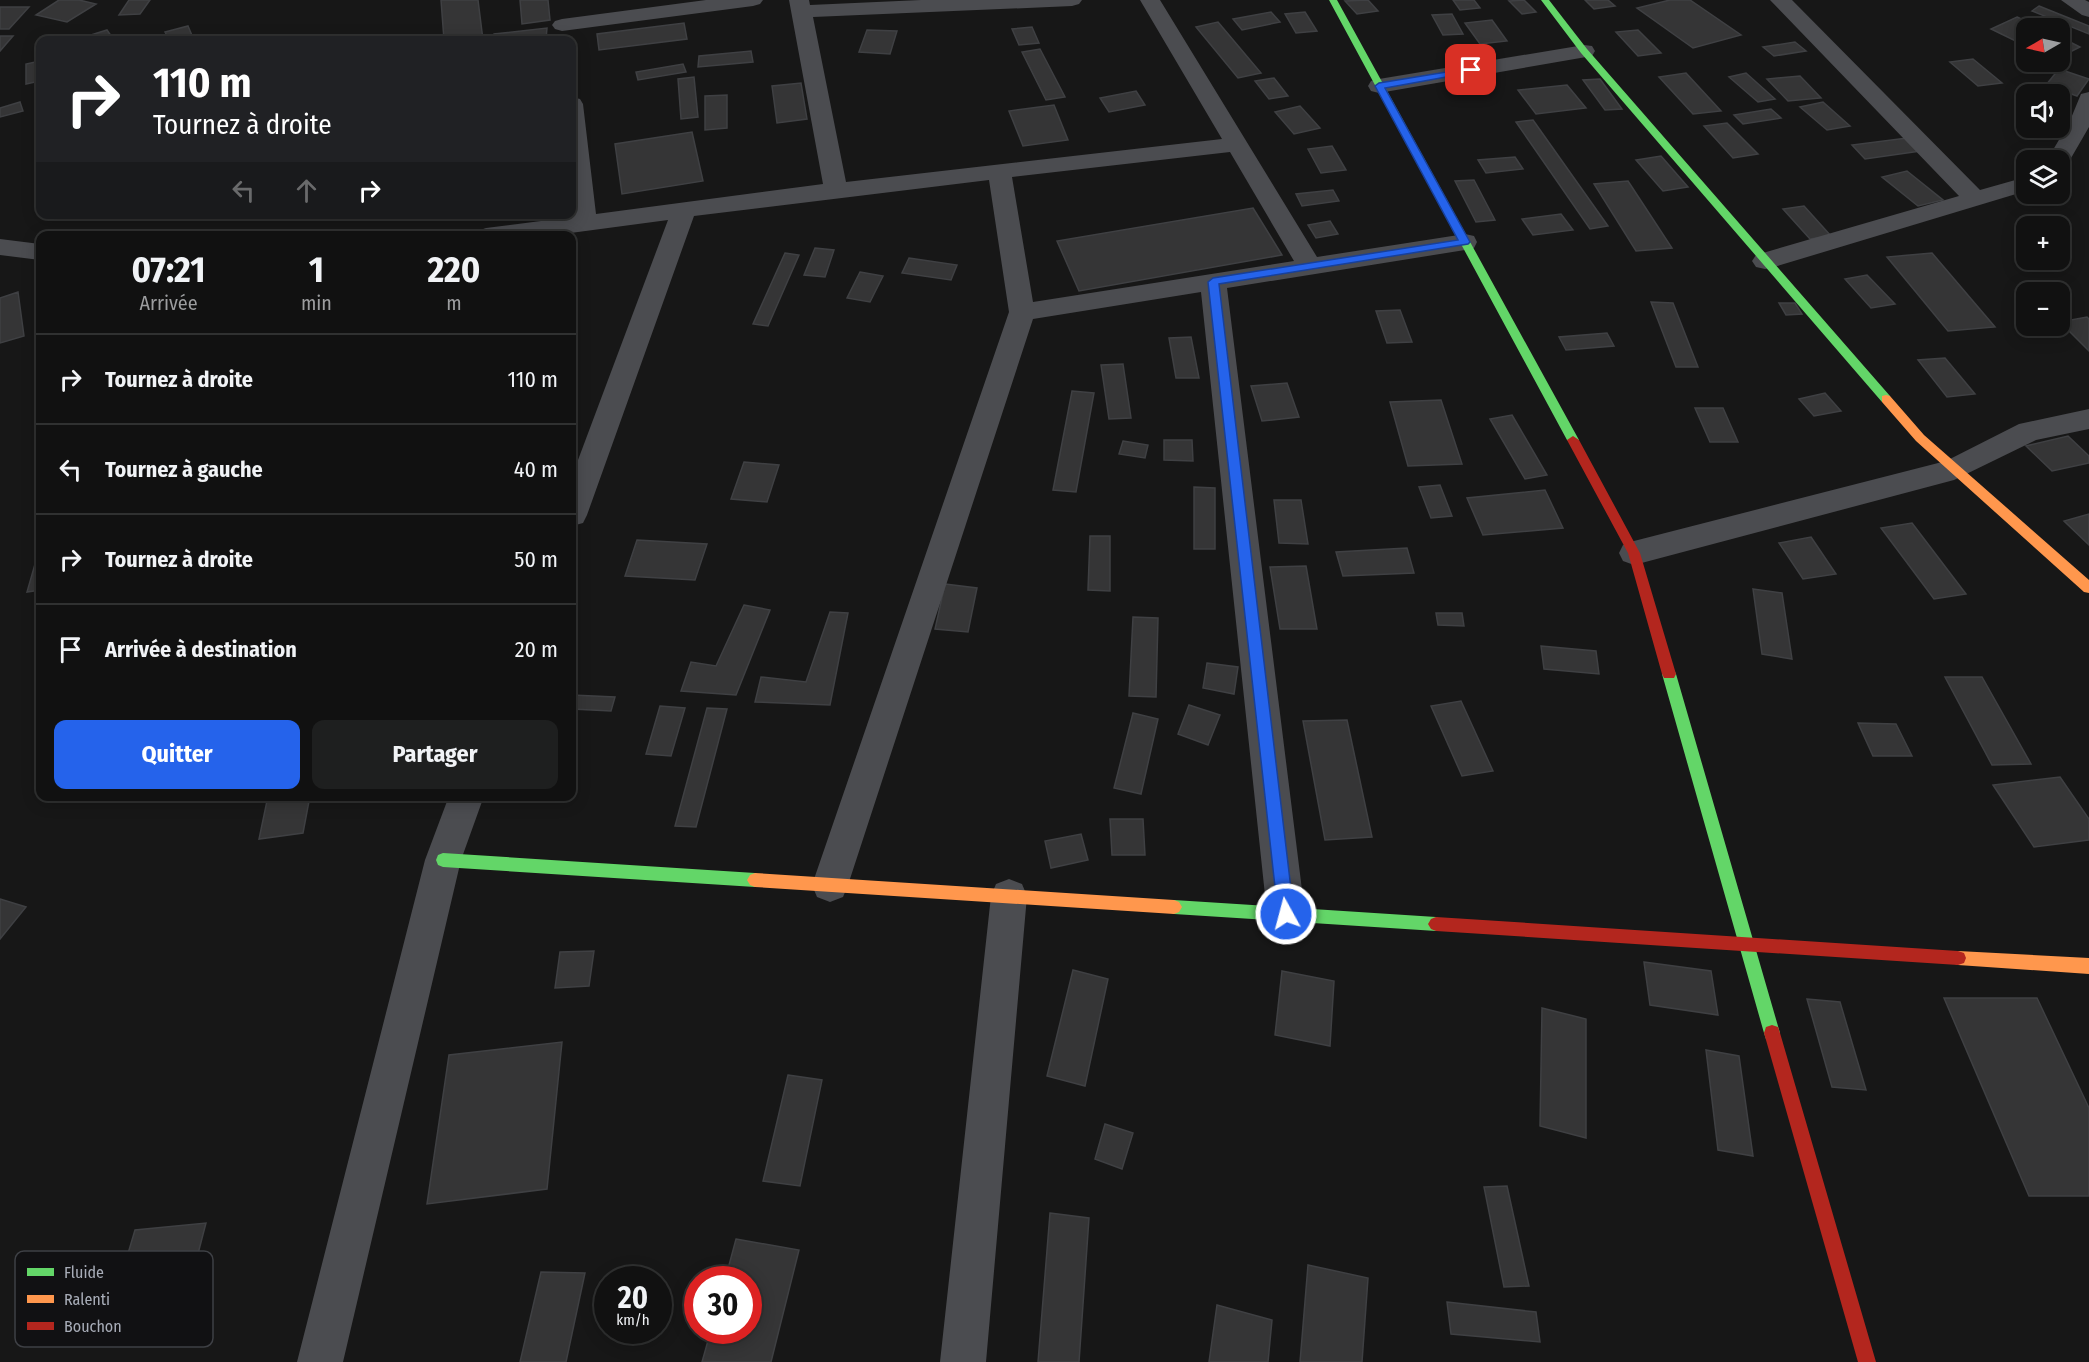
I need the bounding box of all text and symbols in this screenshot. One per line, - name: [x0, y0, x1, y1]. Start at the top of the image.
- north arrow: [2016, 18, 2070, 72]
- map controls: [2016, 18, 2070, 336]
- pin: [1445, 44, 1496, 95]
- icon: arrive: [1454, 53, 1487, 86]
- text: 110 m: [153, 58, 252, 108]
- icon: right: [54, 60, 132, 138]
- button: sound: [2016, 84, 2070, 138]
- text: Tournez à droite: [153, 109, 332, 141]
- button: layers: [2016, 150, 2070, 204]
- icon: left: [227, 174, 260, 207]
- icon: ahead: [290, 174, 323, 207]
- icon: right: [353, 174, 386, 207]
- button: +: [2016, 216, 2070, 270]
- text: 07:21: [132, 248, 205, 292]
- text: 1: [309, 248, 324, 292]
- text: 220: [427, 248, 480, 292]
- button: −: [2016, 282, 2070, 336]
- text: Arrivée: [139, 291, 198, 315]
- text: min: [301, 291, 332, 315]
- text: m: [446, 291, 462, 315]
- icon: right: [54, 363, 87, 396]
- text: Tournez à droite: [105, 366, 253, 393]
- text: 110 m: [508, 366, 558, 393]
- icon: left: [54, 453, 87, 486]
- text: Tournez à gauche: [105, 456, 263, 483]
- text: 40 m: [514, 456, 558, 483]
- icon: right: [54, 543, 87, 576]
- text: Tournez à droite: [105, 546, 253, 573]
- text: 50 m: [514, 546, 558, 573]
- icon: arrive: [54, 633, 87, 666]
- text: Arrivée à destination: [105, 636, 297, 663]
- text: 20 m: [515, 636, 558, 663]
- button: Quitter: [54, 720, 300, 789]
- button: Partager: [312, 720, 558, 789]
- position arrow: [1254, 882, 1318, 946]
- legend: [15, 1251, 213, 1347]
- text: Fluide: [64, 1263, 104, 1282]
- speed limit sign: 30: [684, 1266, 762, 1344]
- text: 20: [618, 1280, 648, 1316]
- text: Ralenti: [64, 1290, 110, 1309]
- text: km/h: [616, 1311, 650, 1329]
- text: Bouchon: [64, 1317, 122, 1336]

